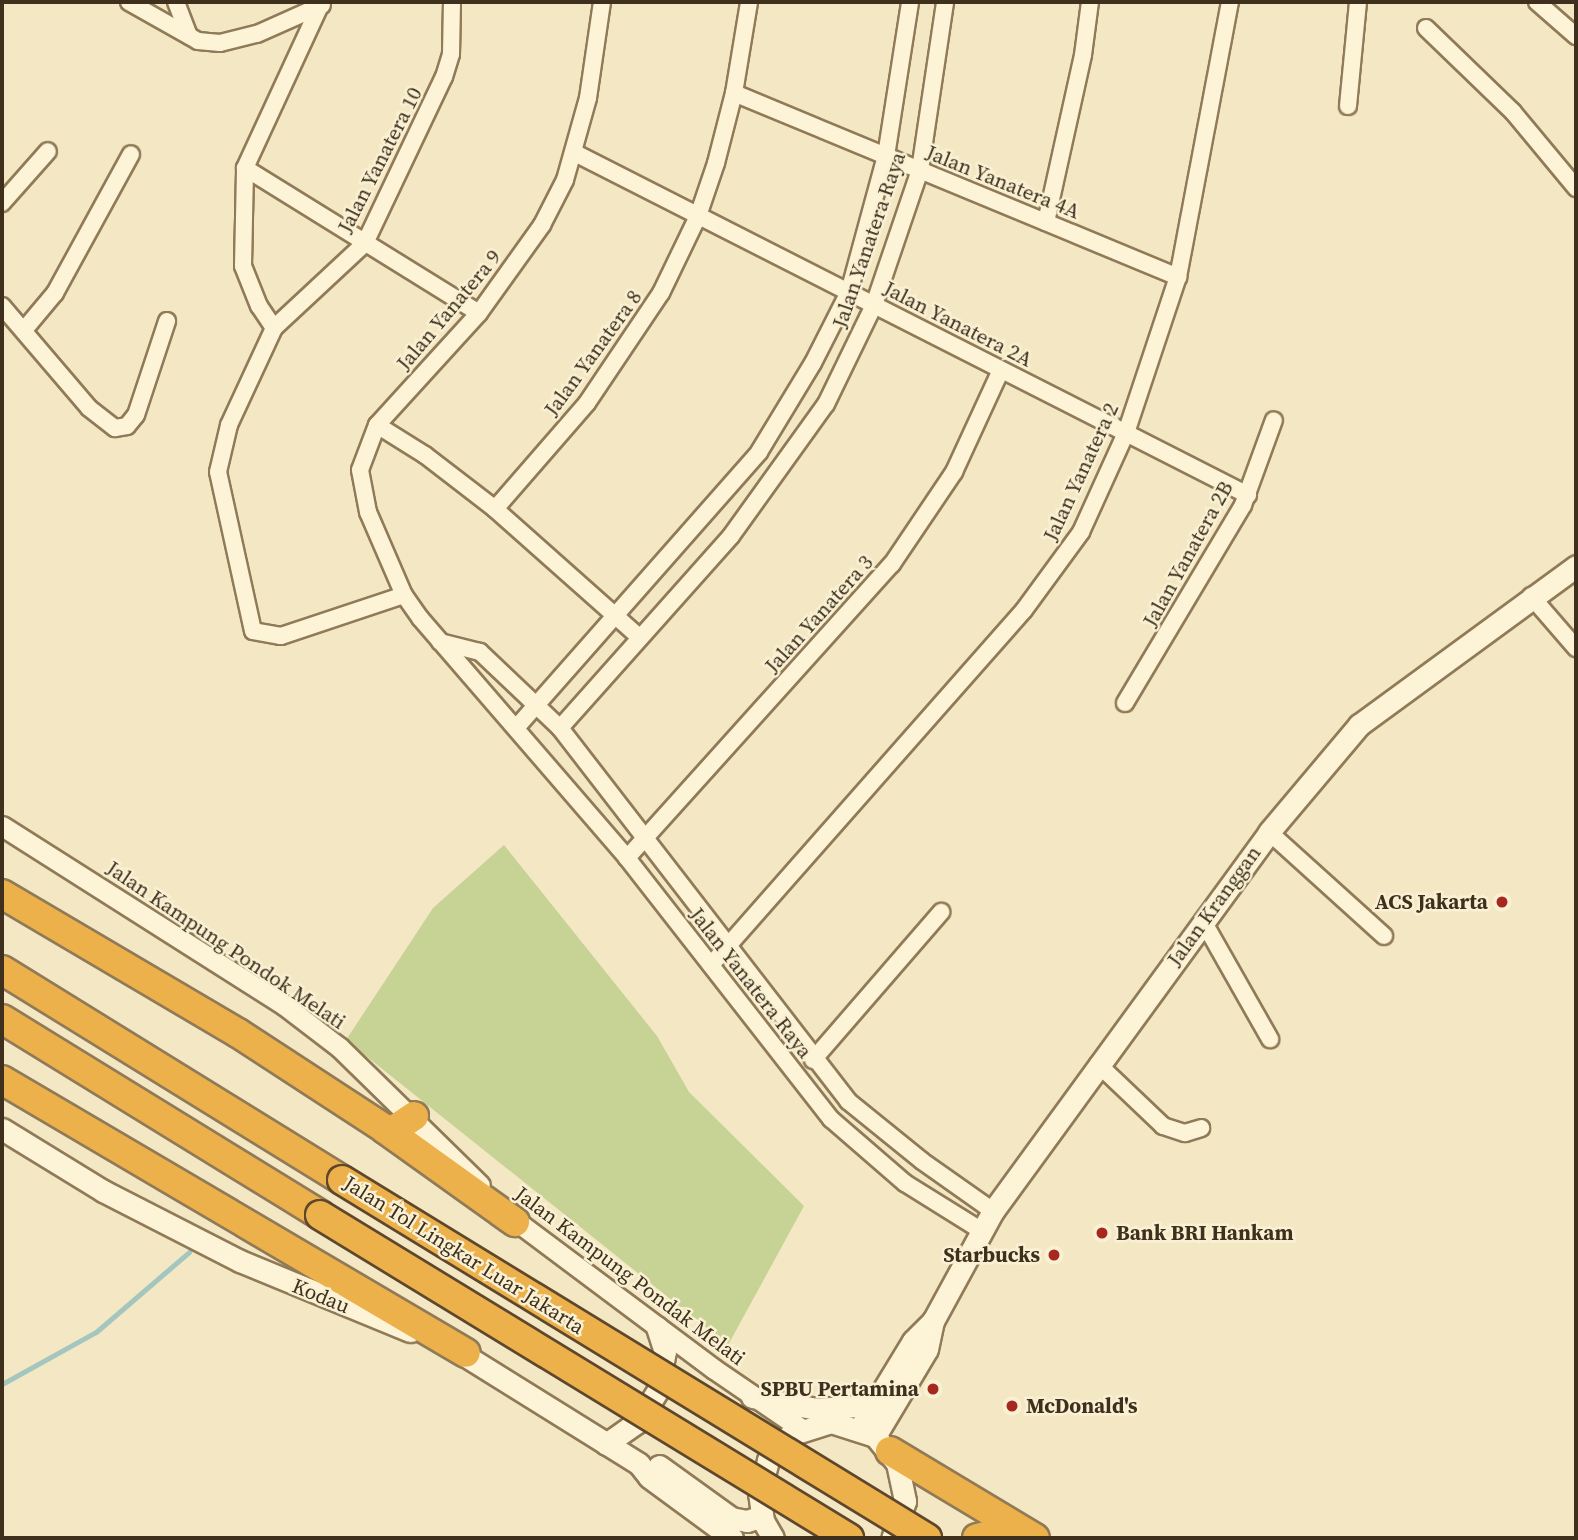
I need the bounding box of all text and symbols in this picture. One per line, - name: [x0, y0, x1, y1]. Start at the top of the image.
- street label: Jalan Yanatera 10: [332, 83, 428, 237]
- street label: Jalan Yanatera 4A: [922, 140, 1084, 224]
- street label: Jalan Yanatera Raya: [827, 148, 911, 332]
- street label: Jalan Yanatera 9: [391, 244, 507, 376]
- street label: Jalan Yanatera 2A: [879, 276, 1037, 372]
- street label: Jalan Yanatera 8: [539, 285, 647, 421]
- street label: Jalan Yanatera 2: [1038, 399, 1124, 545]
- street label: Jalan Yanatera 2B: [1137, 476, 1239, 632]
- street label: Jalan Yanatera 3: [759, 550, 879, 678]
- street label: Jalan Kranggan: [1162, 841, 1266, 971]
- street label: Jalan Kampung Pondok Melati: [102, 856, 350, 1034]
- place label: ACS Jakarta: [1375, 889, 1488, 915]
- marker: ACS Jakarta: [1494, 894, 1510, 910]
- street label: Jalan Yanatera Raya: [684, 902, 818, 1064]
- street label: Jalan Tol Lingkar Luar Jakarta: [339, 1170, 589, 1340]
- street label: Jalan Kampung Pondak Melati: [510, 1181, 750, 1371]
- place label: Bank BRI Hankam: [1116, 1220, 1293, 1246]
- marker: Bank BRI Hankam: [1094, 1225, 1110, 1241]
- place label: Starbucks: [943, 1242, 1040, 1268]
- marker: Starbucks: [1046, 1247, 1062, 1263]
- street label: Kodau: [289, 1273, 353, 1319]
- place label: SPBU Pertamina: [761, 1376, 919, 1402]
- marker: SPBU Pertamina: [925, 1381, 941, 1397]
- place label: McDonald's: [1026, 1393, 1138, 1419]
- marker: McDonald's: [1004, 1398, 1020, 1414]

